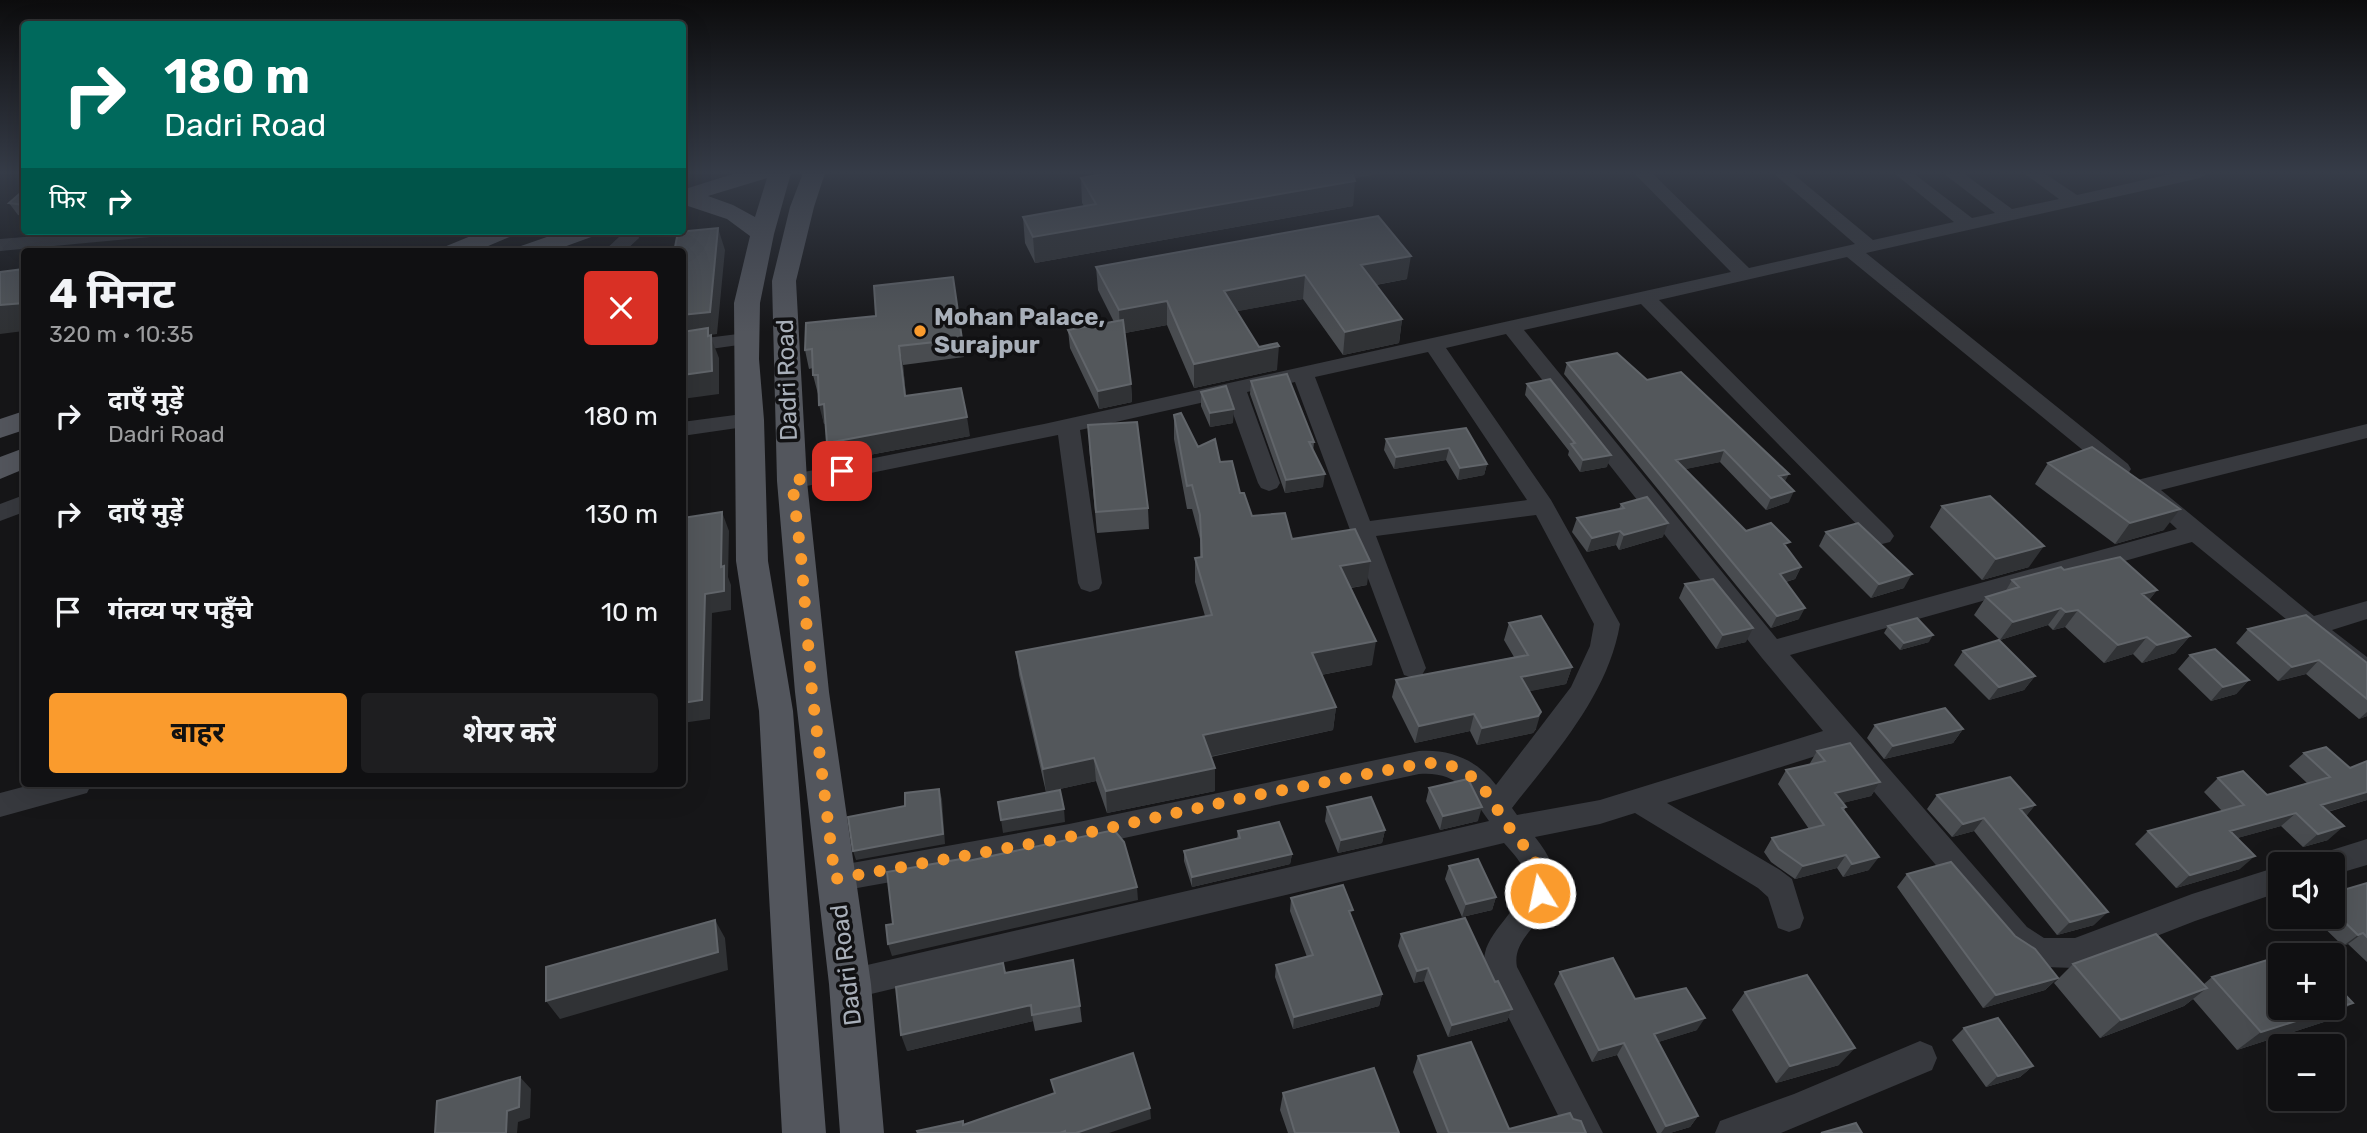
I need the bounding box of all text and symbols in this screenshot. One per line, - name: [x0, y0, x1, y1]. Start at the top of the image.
- text: 180 m: [164, 47, 310, 105]
- icon: right: [49, 49, 140, 140]
- text: Dadri Road: [164, 106, 326, 144]
- icon: right: [100, 182, 138, 220]
- text: फिर: [49, 184, 86, 215]
- text: 4 मिनट: [49, 269, 175, 319]
- button: close: [584, 271, 658, 345]
- place label: Mohan Palace, Surajpur: [934, 303, 1105, 359]
- street label: Dadri Road: [771, 319, 803, 441]
- text: 320 m · 10:35: [49, 320, 194, 348]
- marker: Mohan Palace, Surajpur: [912, 323, 928, 339]
- text: दाएँ मुड़ें: [108, 385, 183, 416]
- icon: right: [49, 397, 87, 435]
- text: 180 m: [584, 401, 658, 432]
- text: Dadri Road: [108, 420, 225, 448]
- pin: [812, 441, 872, 501]
- icon: arrive: [823, 452, 861, 490]
- icon: right: [49, 495, 87, 533]
- text: दाएँ मुड़ें: [108, 497, 183, 528]
- text: 130 m: [585, 499, 658, 530]
- icon: arrive: [49, 593, 87, 631]
- text: गंतव्य पर पहुँचे: [108, 595, 253, 626]
- text: 10 m: [601, 597, 658, 628]
- button: बाहर: [49, 693, 347, 773]
- button: शेयर करें: [361, 693, 658, 773]
- map controls: [2268, 852, 2345, 1111]
- button: sound: [2268, 852, 2345, 929]
- position arrow: [1503, 856, 1577, 930]
- street label: Dadri Road: [825, 903, 867, 1027]
- button: +: [2268, 943, 2345, 1020]
- button: −: [2268, 1034, 2345, 1111]

